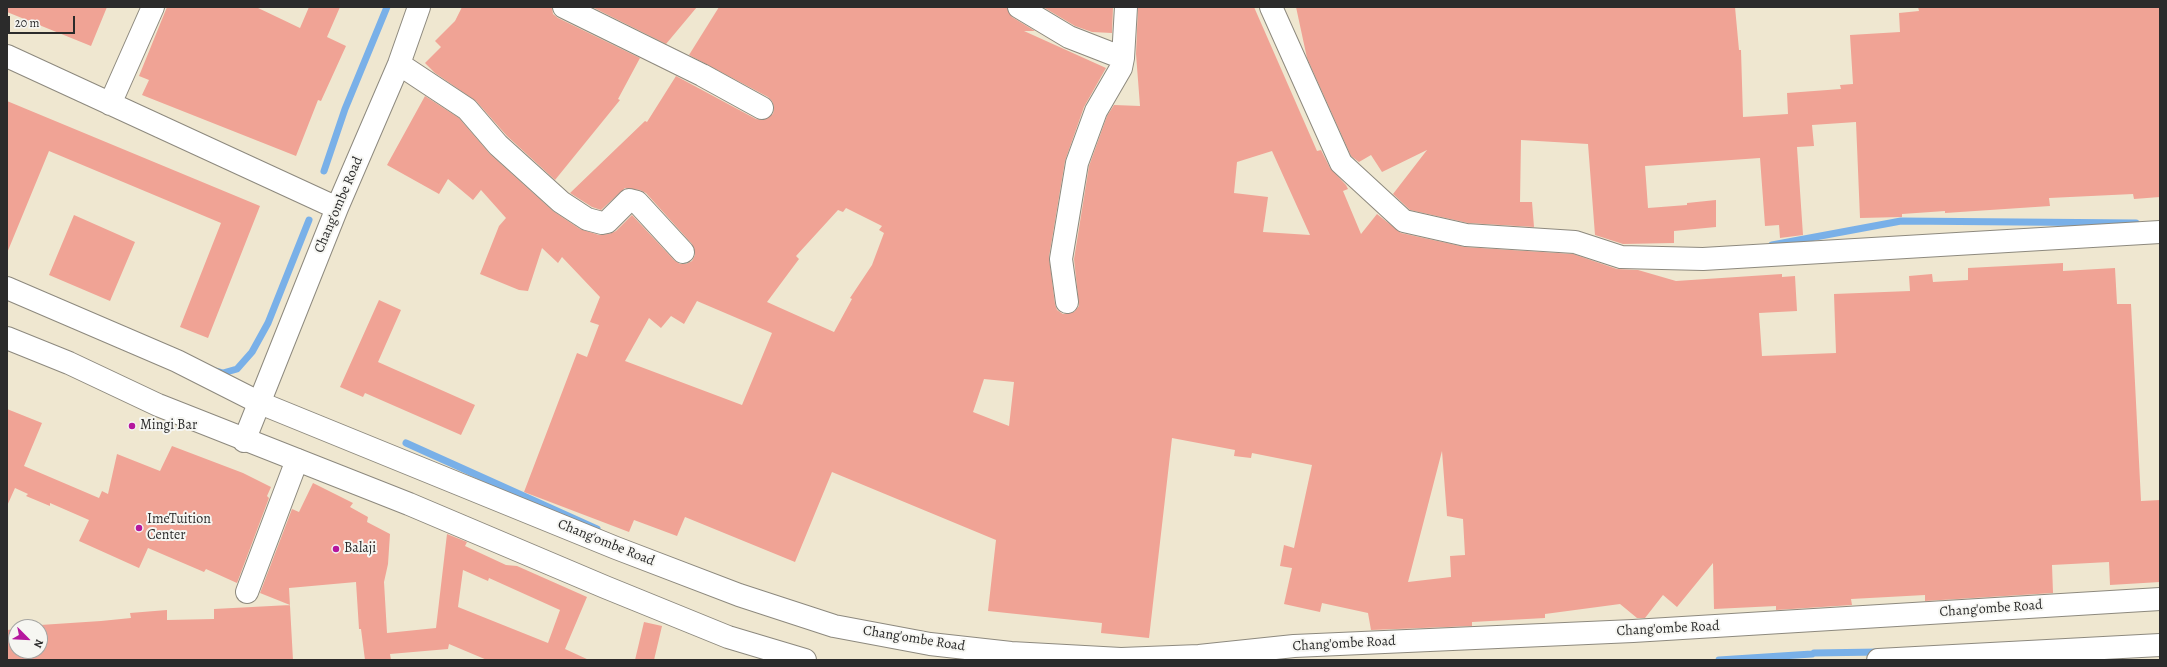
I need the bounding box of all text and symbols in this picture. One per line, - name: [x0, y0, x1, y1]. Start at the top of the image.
- scale bar: [10, 8, 77, 34]
- text: 20 m: [15, 15, 39, 31]
- street label: Chang'ombe Road: [311, 154, 367, 256]
- place label: Mingi Bar: [140, 418, 197, 434]
- marker: Mingi Bar: [127, 421, 137, 431]
- place label: ImeTuition Center: [147, 512, 211, 544]
- street label: Chang'ombe Road: [555, 516, 657, 570]
- marker: ImeTuition Center: [134, 523, 144, 533]
- place label: Balaji: [344, 541, 376, 557]
- marker: Balaji: [331, 544, 341, 554]
- street label: Chang'ombe Road: [1939, 597, 2043, 621]
- street label: Chang'ombe Road: [1616, 618, 1720, 640]
- north arrow: [8, 619, 48, 659]
- street label: Chang'ombe Road: [862, 623, 966, 655]
- street label: Chang'ombe Road: [1292, 633, 1396, 655]
- text: N: [30, 637, 47, 650]

